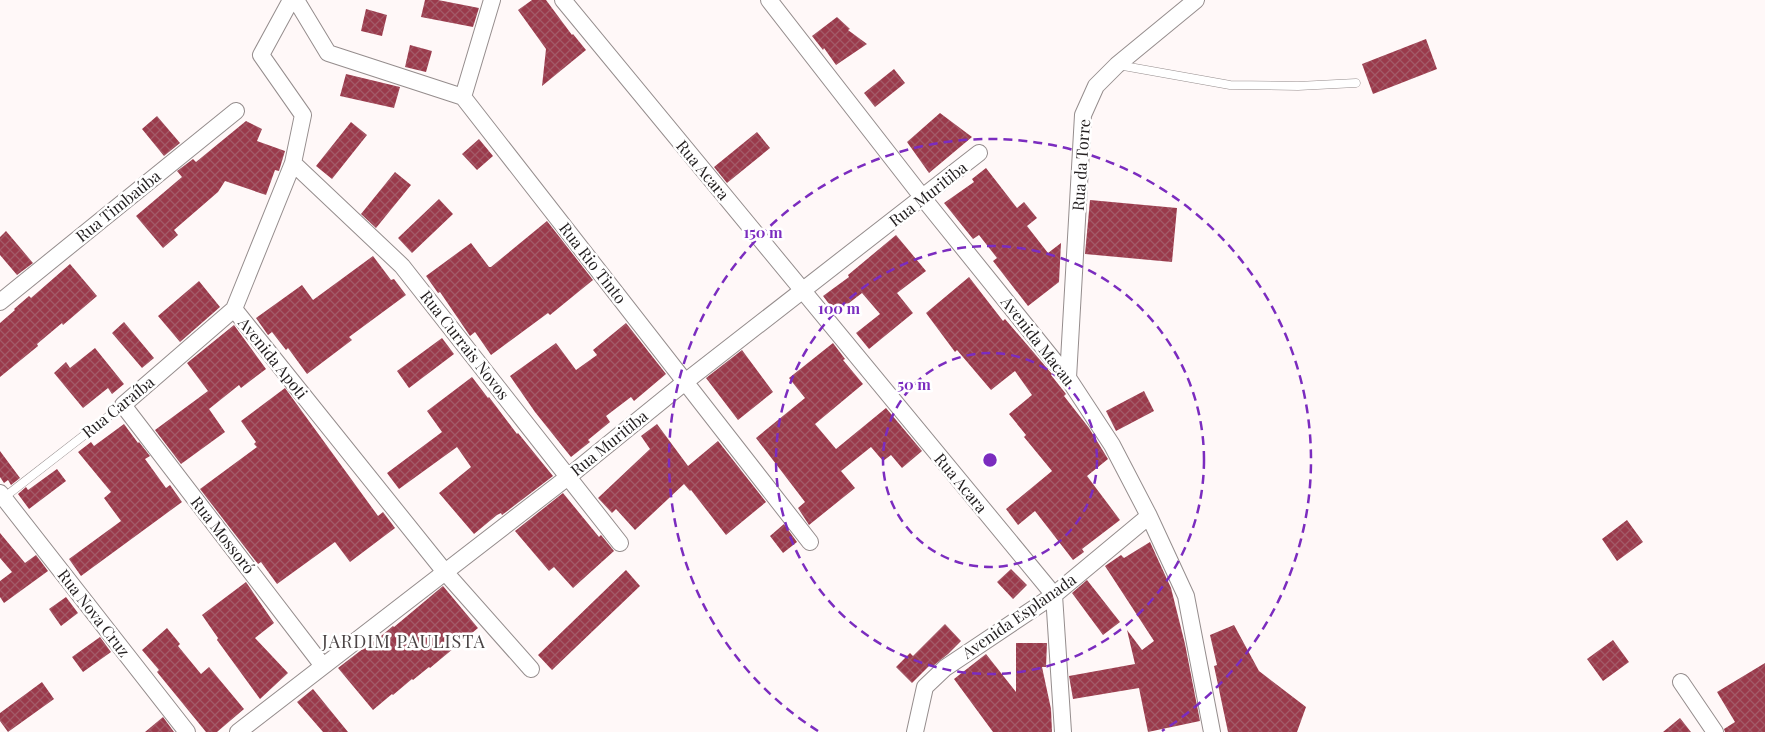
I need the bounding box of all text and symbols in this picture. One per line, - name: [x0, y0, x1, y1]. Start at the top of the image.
- street label: Rua da Torre: [1067, 118, 1094, 212]
- street label: Rua Acara: [672, 135, 735, 204]
- street label: Rua Muritiba: [884, 156, 971, 231]
- street label: Rua Timbaúba: [71, 165, 164, 246]
- street label: Rua Rio Tinto: [555, 218, 632, 308]
- text: 150 m: [743, 222, 783, 242]
- street label: Rua Currais Novos: [416, 286, 515, 404]
- street label: Avenida Macau: [996, 291, 1080, 390]
- text: 100 m: [818, 298, 861, 318]
- street label: Avenida Apoti: [233, 312, 313, 403]
- street label: Rua Caraíba: [77, 371, 158, 442]
- text: 50 m: [897, 374, 931, 394]
- street label: Rua Muritiba: [566, 405, 652, 480]
- street label: Rua Acara: [930, 448, 993, 517]
- centre of rings: [981, 451, 999, 469]
- street label: Rua Mossoró: [187, 492, 260, 578]
- street label: Rua Nova Cruz: [54, 565, 135, 661]
- street label: Avenida Esplanada: [957, 568, 1080, 663]
- district label: JARDIM PAULISTA: [321, 629, 486, 653]

